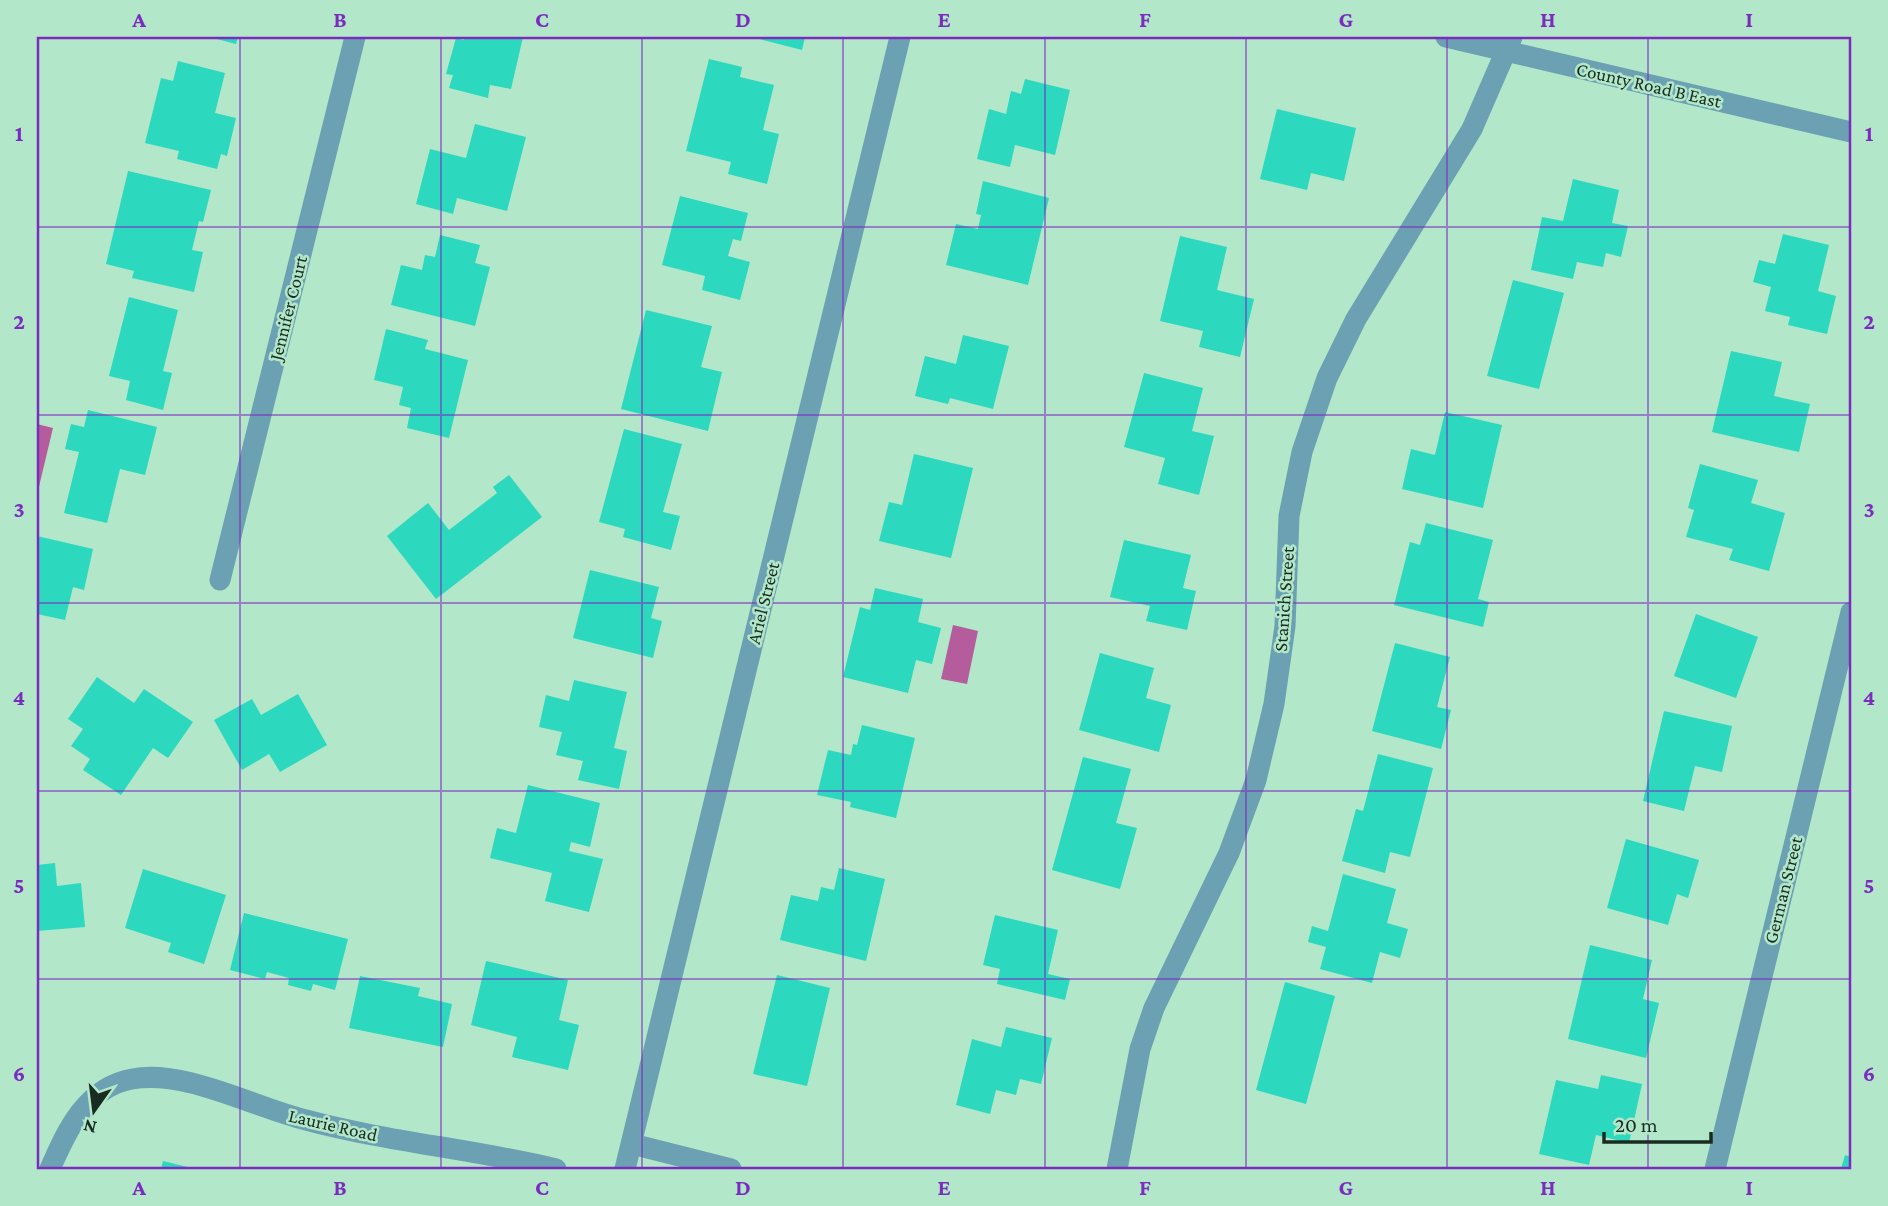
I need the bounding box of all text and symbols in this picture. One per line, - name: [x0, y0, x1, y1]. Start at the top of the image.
- text: A: [131, 6, 146, 32]
- text: B: [333, 6, 347, 32]
- text: C: [535, 6, 549, 32]
- text: D: [735, 6, 751, 32]
- text: E: [937, 6, 951, 32]
- text: F: [1139, 6, 1151, 32]
- text: G: [1339, 6, 1354, 32]
- text: H: [1540, 6, 1556, 32]
- text: I: [1745, 6, 1753, 32]
- street label: County Road B East: [1574, 58, 1724, 112]
- text: 1: [15, 120, 24, 146]
- text: 1: [1865, 120, 1874, 146]
- street label: Jennifer Court: [264, 253, 311, 364]
- text: 2: [13, 308, 25, 334]
- text: 2: [1863, 308, 1875, 334]
- text: 3: [13, 496, 25, 522]
- text: 3: [1863, 496, 1875, 522]
- street label: Stanich Street: [1270, 545, 1298, 652]
- street label: Ariel Street: [743, 559, 784, 646]
- text: 4: [13, 684, 25, 710]
- text: 4: [1863, 684, 1875, 710]
- street label: German Street: [1760, 834, 1807, 946]
- text: 5: [13, 872, 25, 898]
- text: 5: [1863, 872, 1875, 898]
- text: 6: [13, 1060, 25, 1086]
- text: 6: [1863, 1060, 1875, 1086]
- north arrow: [60, 1076, 130, 1146]
- scale bar: [1604, 1101, 1711, 1145]
- street label: Laurie Road: [287, 1105, 379, 1145]
- text: 20 m: [1615, 1113, 1658, 1137]
- text: N: [81, 1115, 99, 1139]
- text: A: [131, 1174, 146, 1200]
- text: B: [333, 1174, 347, 1200]
- text: C: [535, 1174, 549, 1200]
- text: D: [735, 1174, 751, 1200]
- text: E: [937, 1174, 951, 1200]
- text: F: [1139, 1174, 1151, 1200]
- text: G: [1339, 1174, 1354, 1200]
- text: H: [1540, 1174, 1556, 1200]
- text: I: [1745, 1174, 1753, 1200]

